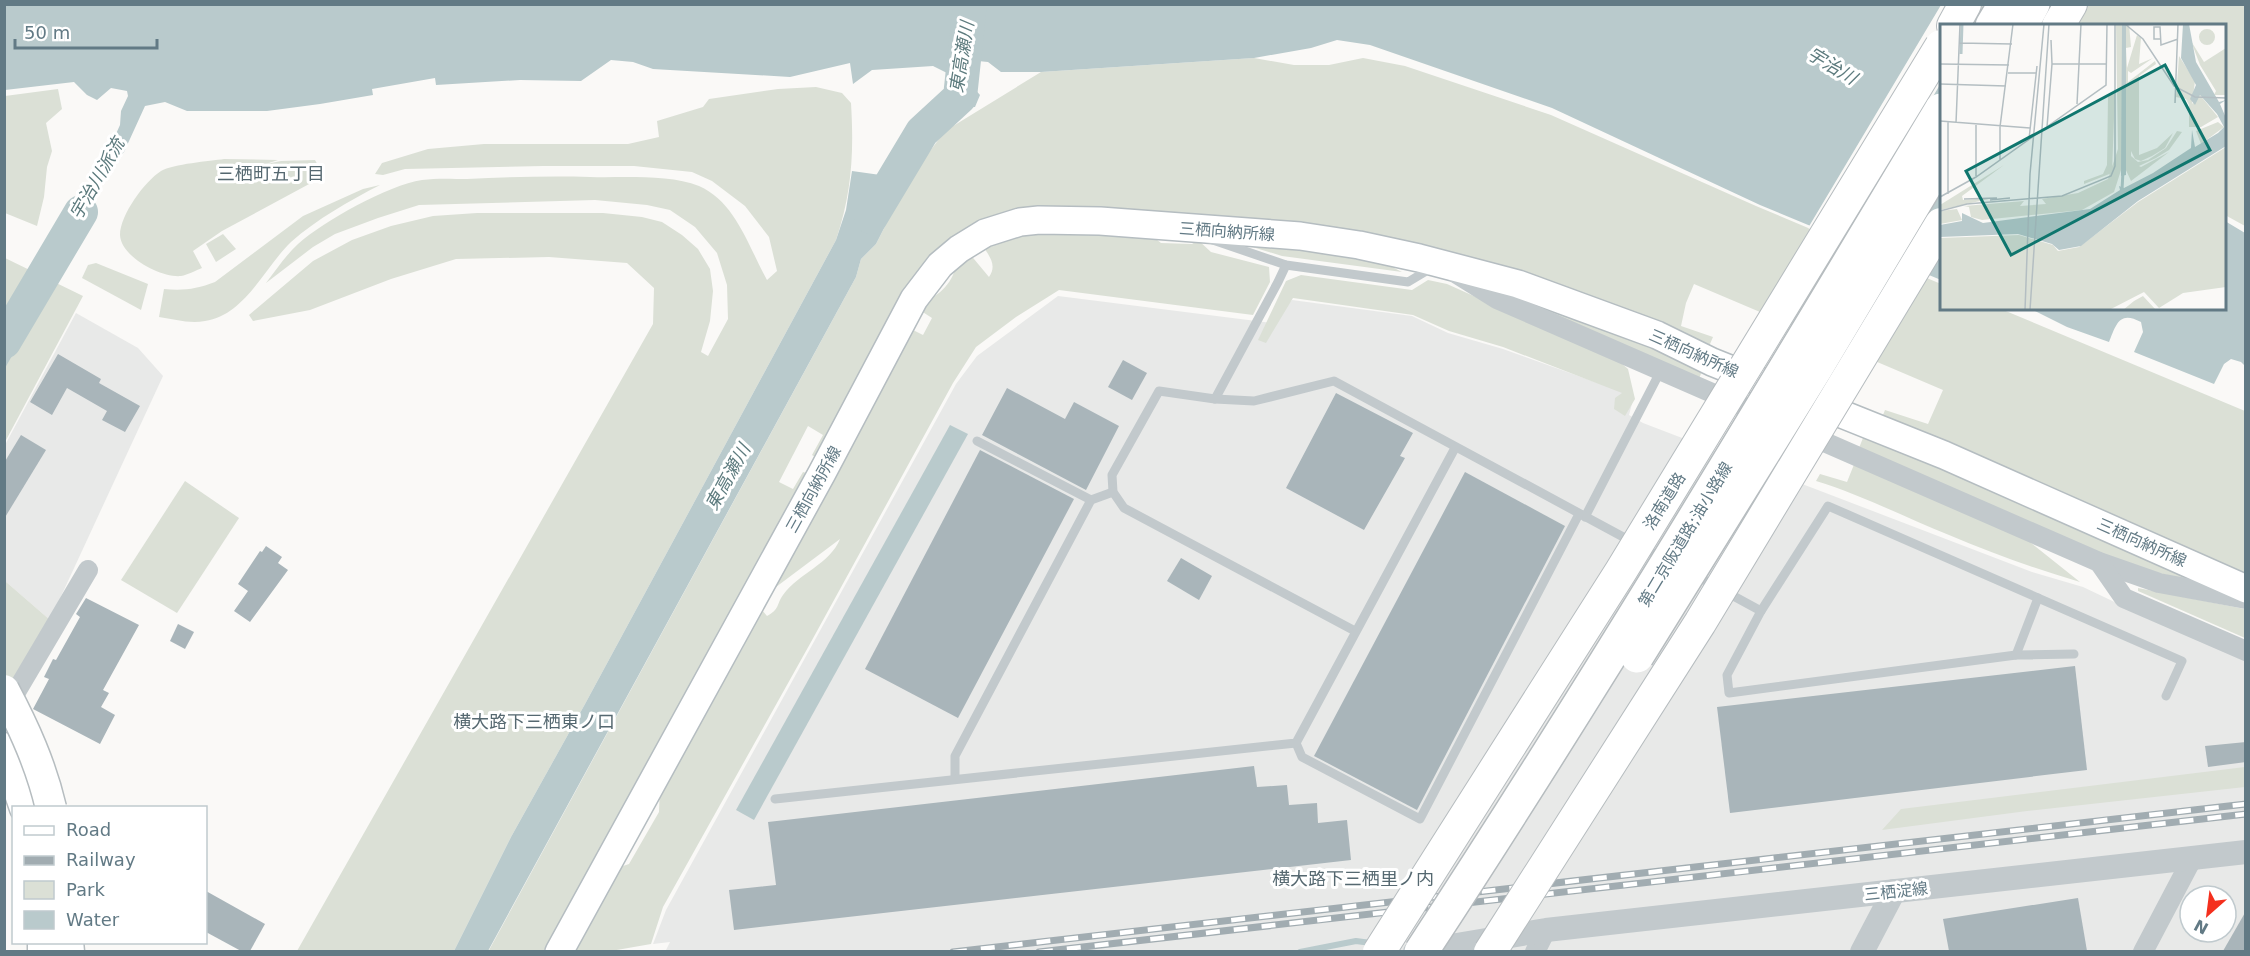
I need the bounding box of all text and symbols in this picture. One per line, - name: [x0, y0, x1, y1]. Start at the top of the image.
- scale bar: [15, 12, 158, 50]
- water label: 東高瀬川: [946, 18, 978, 94]
- text: 50 m: [24, 22, 70, 43]
- inset map: [1940, 24, 2226, 310]
- water label: 宇治川: [1804, 43, 1863, 90]
- water label: 宇治川派流: [65, 132, 130, 223]
- district label: 三栖町五丁目: [217, 163, 325, 184]
- street label: 三栖向納所線: [1178, 219, 1276, 244]
- street label: 三栖向納所線: [1646, 325, 1742, 382]
- water label: 東高瀬川: [701, 438, 755, 513]
- street label: 三栖向納所線: [782, 443, 845, 536]
- street label: 第二京阪道路;油小路線: [1635, 458, 1736, 610]
- street label: 洛南道路: [1639, 469, 1689, 533]
- street label: 三栖向納所線: [2094, 514, 2190, 571]
- district label: 横大路下三栖東ノ口: [453, 711, 615, 732]
- legend: [12, 806, 207, 944]
- text: Road: [66, 819, 111, 840]
- text: Railway: [66, 849, 136, 870]
- district label: 横大路下三栖里ノ内: [1272, 868, 1434, 889]
- text: Park: [66, 879, 105, 900]
- street label: 三栖淀線: [1863, 879, 1929, 904]
- north arrow: [2178, 884, 2238, 944]
- text: Water: [66, 909, 120, 930]
- text: N: [2191, 915, 2212, 938]

